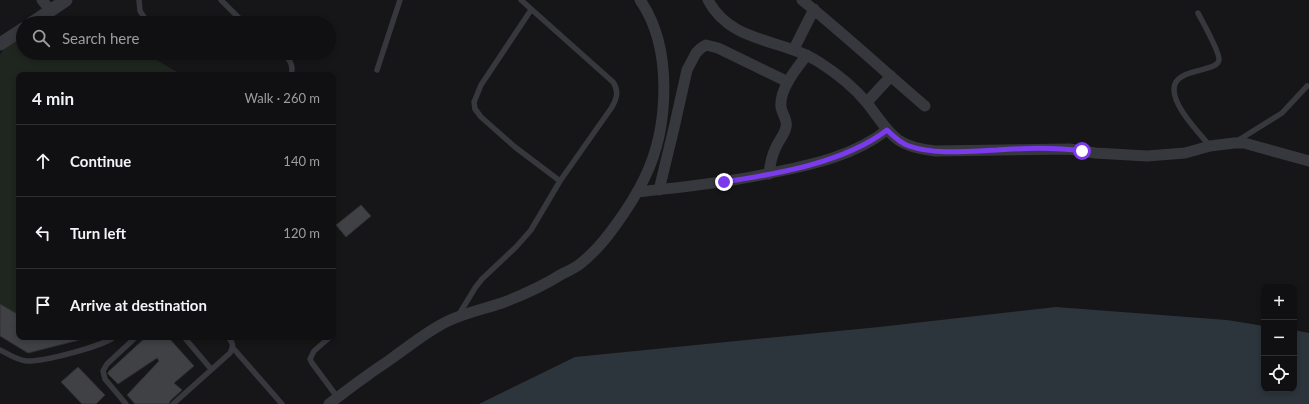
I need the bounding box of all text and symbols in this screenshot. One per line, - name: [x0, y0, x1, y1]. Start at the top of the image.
- search box: [16, 16, 336, 60]
- icon: search: [30, 27, 52, 49]
- text: Search here: [62, 29, 139, 47]
- text: 4 min: [32, 88, 74, 109]
- text: Walk · 260 m: [244, 90, 320, 106]
- route start: [1073, 142, 1091, 160]
- icon: ahead: [32, 150, 54, 172]
- text: Continue: [70, 152, 131, 170]
- text: 140 m: [283, 153, 320, 169]
- route end: [715, 173, 733, 191]
- icon: left: [32, 222, 54, 244]
- text: Turn left: [70, 224, 126, 242]
- text: 120 m: [283, 225, 320, 241]
- map controls: [1261, 284, 1297, 392]
- button: +: [1261, 284, 1297, 320]
- icon: arrive: [32, 294, 54, 316]
- text: Arrive at destination: [70, 296, 207, 314]
- button: −: [1261, 320, 1297, 356]
- button: locate: [1261, 356, 1297, 392]

